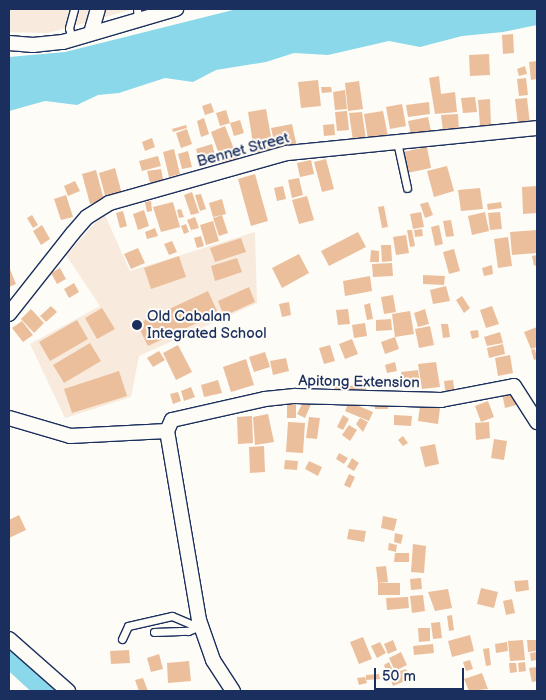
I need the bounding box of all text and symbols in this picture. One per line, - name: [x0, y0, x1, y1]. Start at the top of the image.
- street label: Bennet Street: [195, 129, 291, 171]
- place label: Old Cabalan Integrated School: [147, 307, 267, 342]
- marker: Old Cabalan Integrated School: [131, 319, 143, 331]
- street label: Apitong Extension: [298, 372, 420, 392]
- scale bar: [376, 658, 466, 690]
- text: 50 m: [382, 667, 416, 686]

